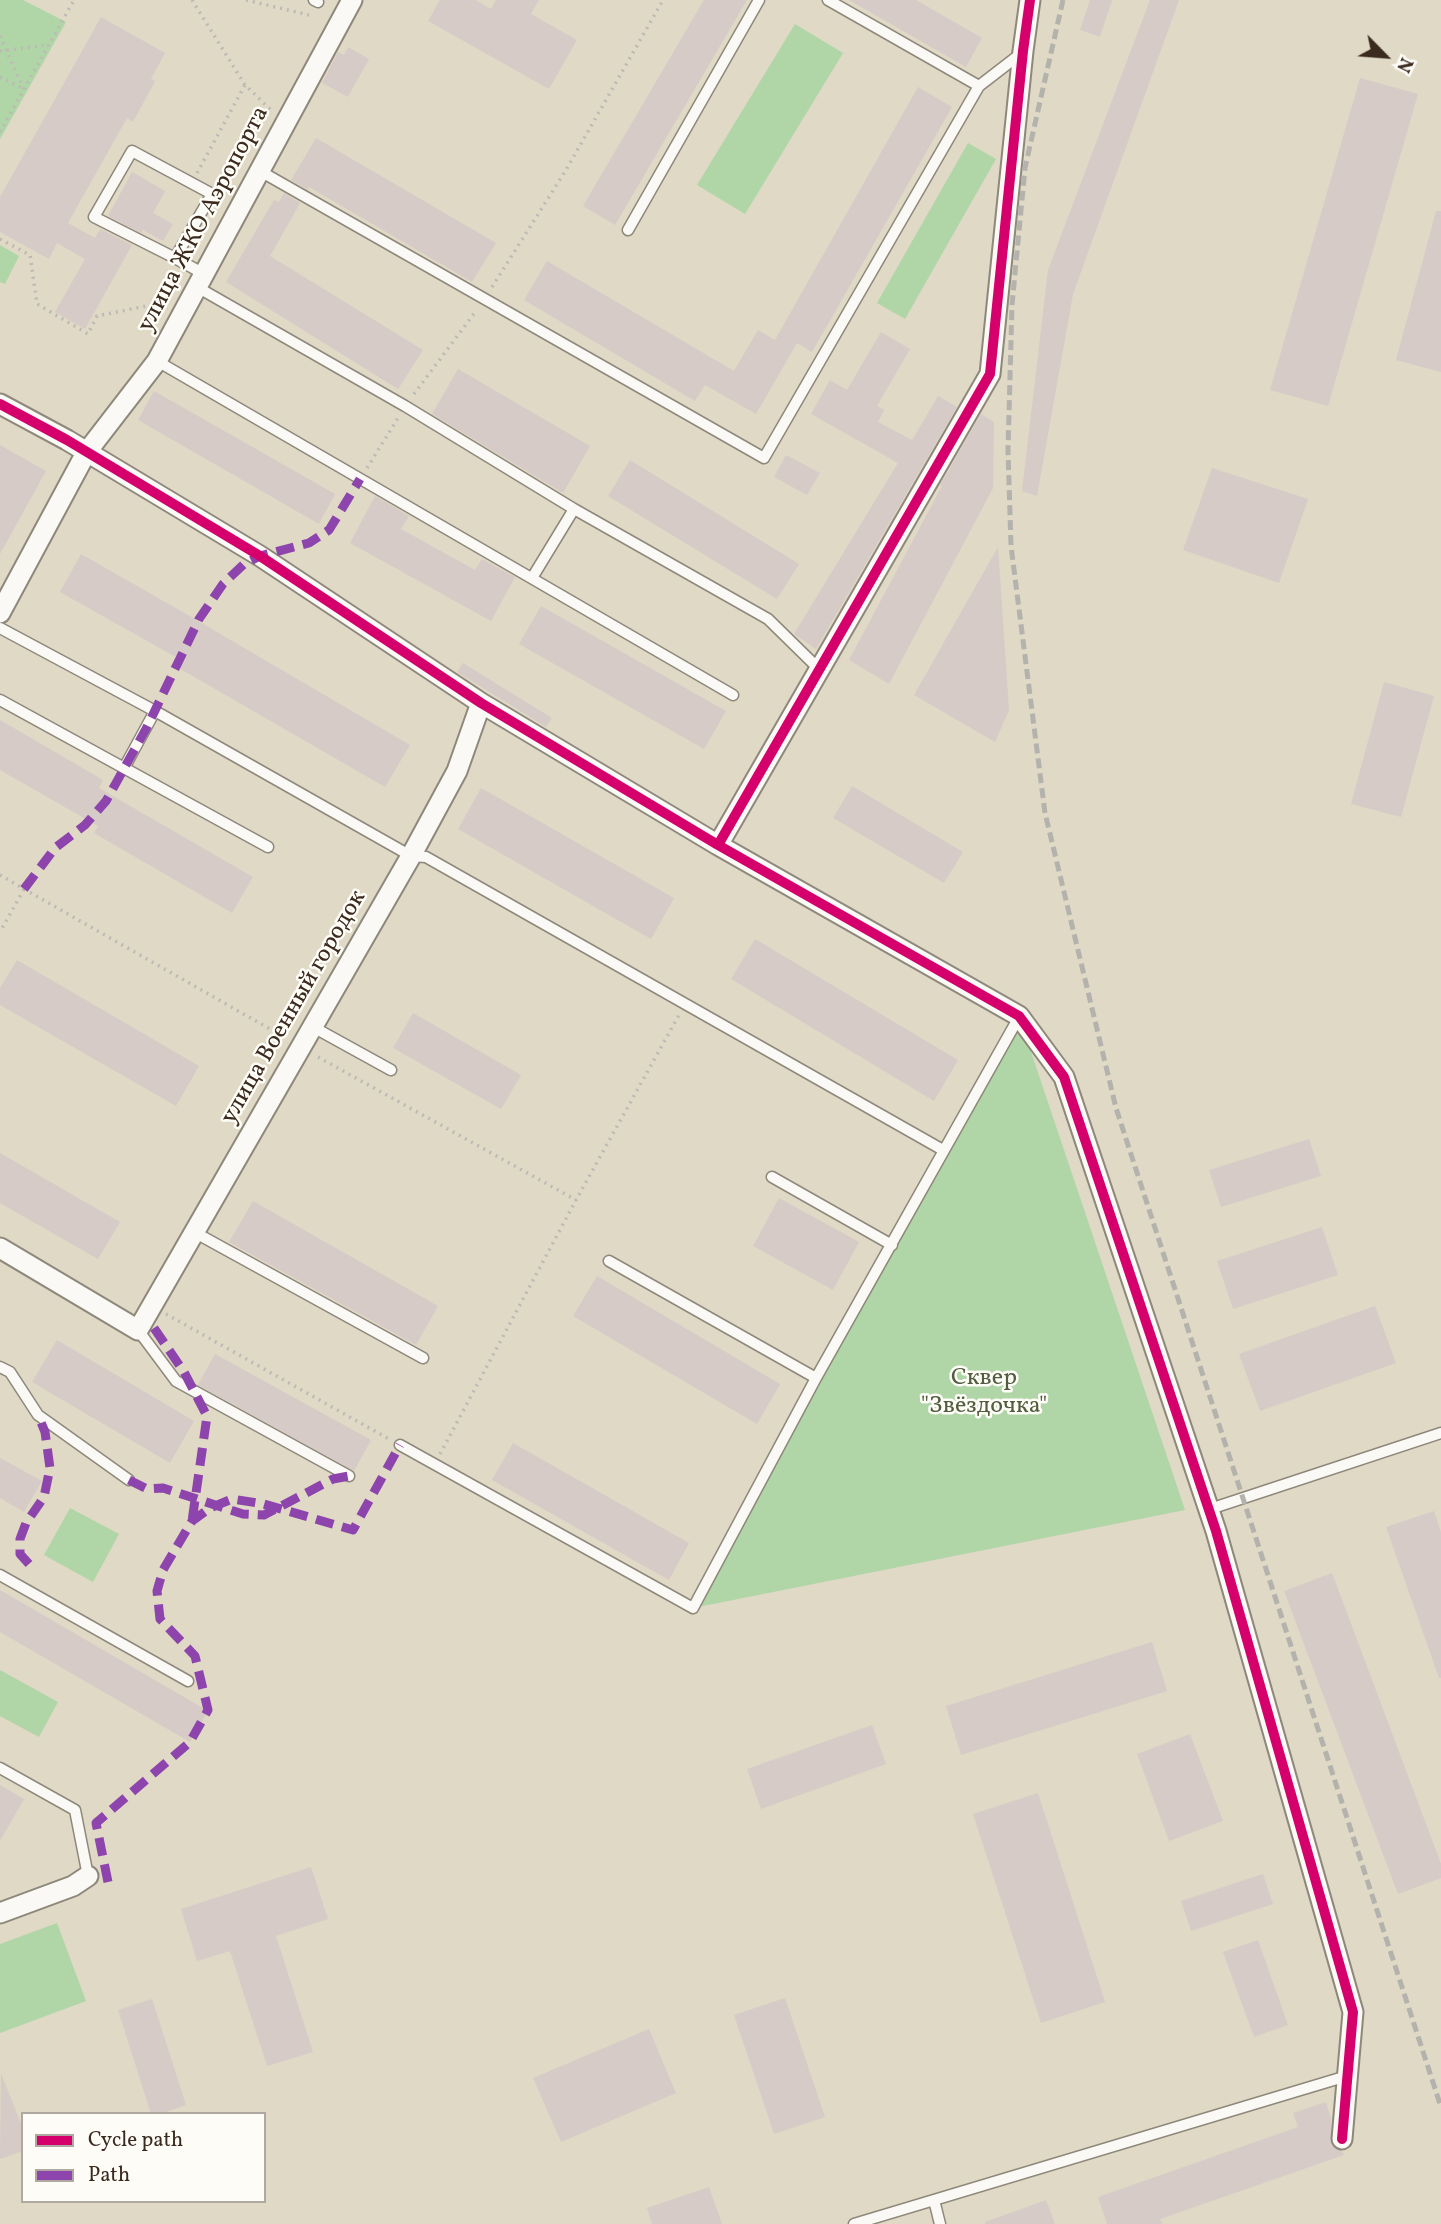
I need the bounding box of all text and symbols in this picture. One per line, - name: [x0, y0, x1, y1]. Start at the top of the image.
- north arrow: [1350, 21, 1420, 91]
- text: N: [1389, 53, 1419, 77]
- street label: улица ЖКО Аэропорта: [133, 102, 277, 338]
- street label: улица Военный городок: [216, 886, 374, 1130]
- park label: Сквер "Звёздочка": [921, 1366, 1047, 1422]
- legend: [21, 2112, 266, 2203]
- text: Cycle path: [88, 2126, 183, 2155]
- text: Path: [88, 2161, 130, 2190]

